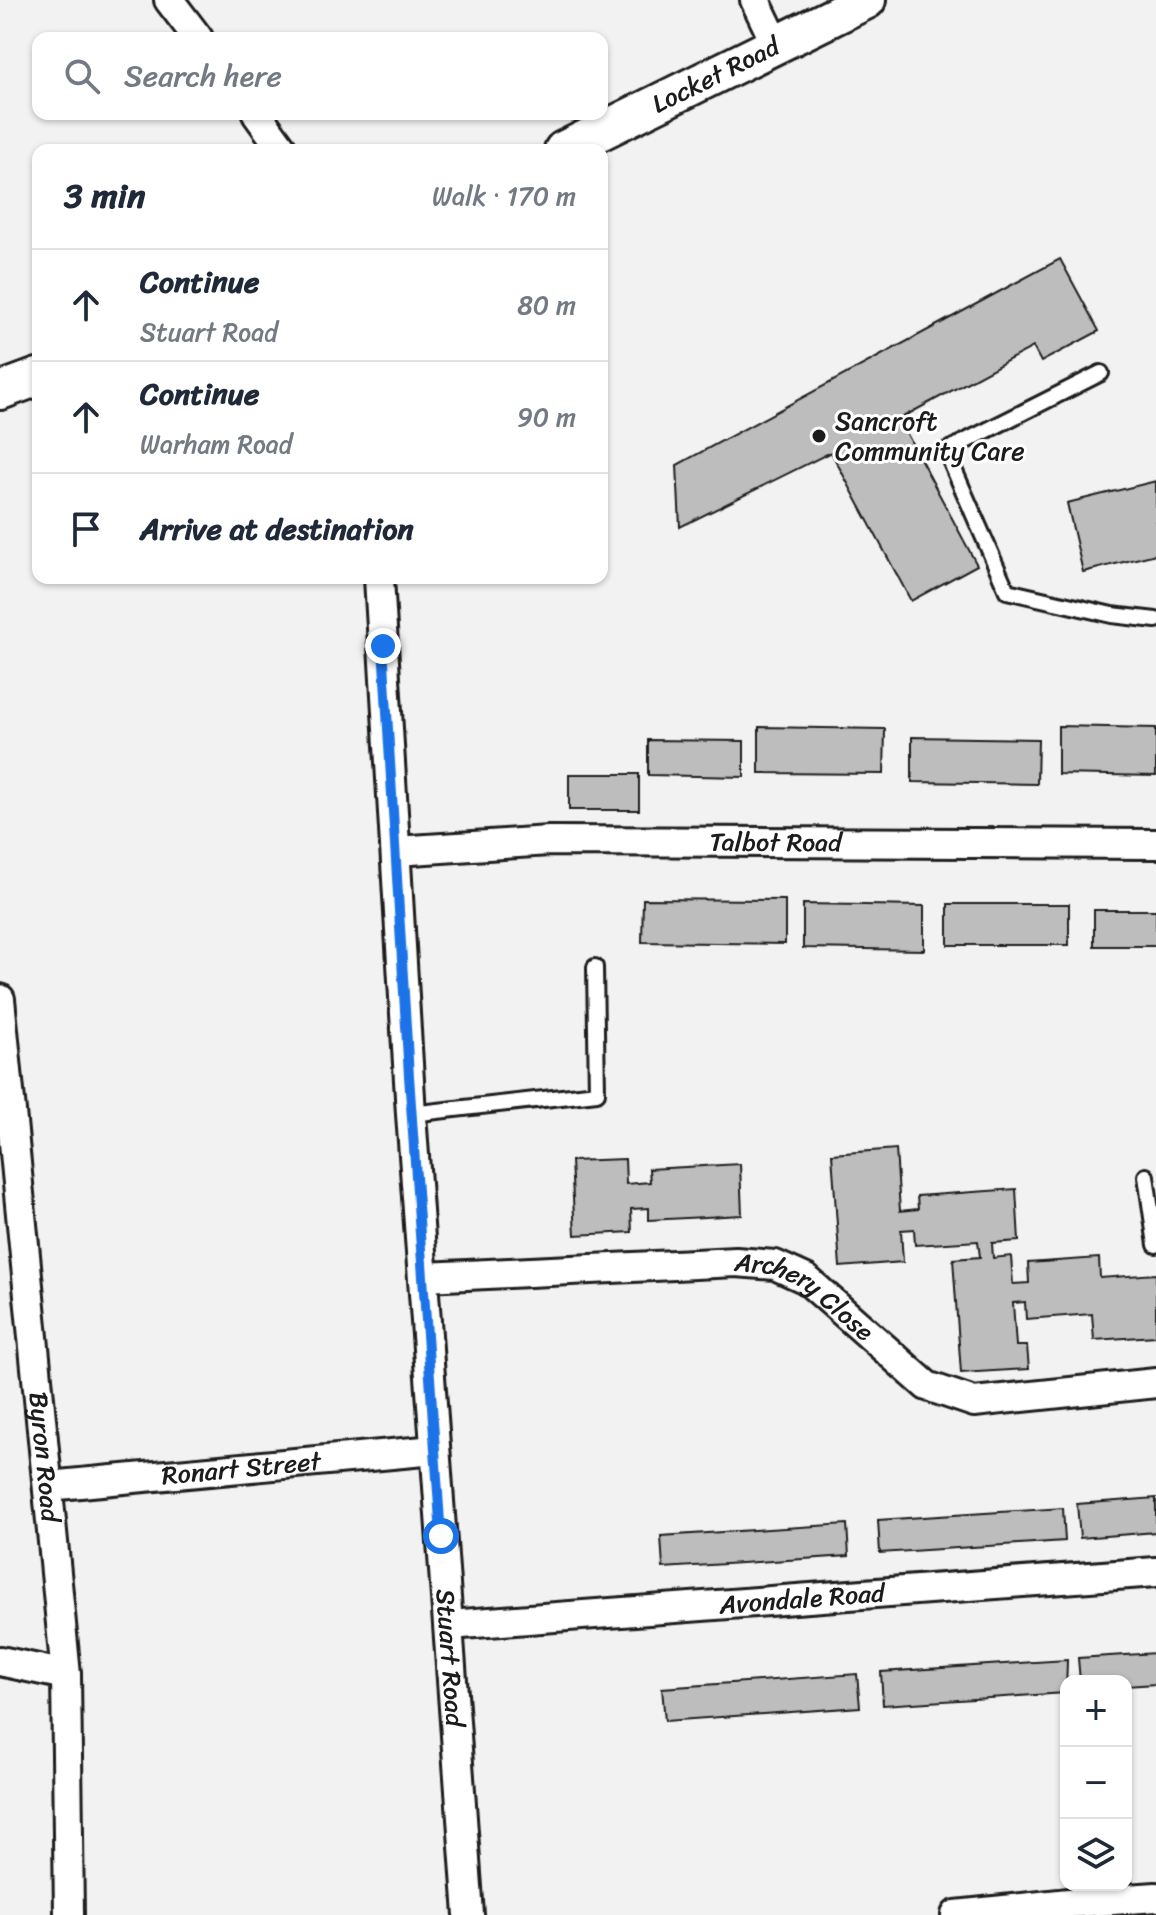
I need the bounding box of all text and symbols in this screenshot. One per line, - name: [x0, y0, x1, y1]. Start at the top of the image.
- street label: Locket Road: [643, 23, 790, 126]
- search box: [32, 32, 608, 120]
- text: Search here: [124, 49, 282, 103]
- icon: search: [60, 54, 104, 98]
- text: 3 min: [64, 166, 145, 226]
- text: Walk · 170 m: [432, 173, 576, 219]
- text: Continue: [140, 255, 259, 309]
- text: 80 m: [517, 282, 576, 328]
- icon: ahead: [64, 283, 108, 327]
- text: Stuart Road: [140, 309, 278, 355]
- text: Continue: [140, 367, 259, 421]
- text: 90 m: [517, 394, 576, 440]
- icon: ahead: [64, 395, 108, 439]
- place label: Sancroft Community Care: [835, 398, 1025, 474]
- text: Warham Road: [140, 421, 293, 467]
- marker: Sancroft Community Care: [810, 427, 828, 445]
- text: Arrive at destination: [140, 502, 414, 556]
- icon: arrive: [64, 507, 108, 551]
- route end: [365, 628, 401, 664]
- street label: Talbot Road: [709, 819, 844, 865]
- street label: Archery Close: [732, 1239, 886, 1353]
- street label: Byron Road: [15, 1390, 74, 1526]
- street label: Ronart Street: [160, 1438, 324, 1498]
- route start: [423, 1518, 459, 1554]
- street label: Avondale Road: [717, 1569, 889, 1628]
- street label: Stuart Road: [422, 1587, 478, 1730]
- map controls: [1060, 1675, 1132, 1891]
- button: +: [1060, 1675, 1132, 1747]
- button: −: [1060, 1747, 1132, 1819]
- button: layers: [1060, 1819, 1132, 1891]

